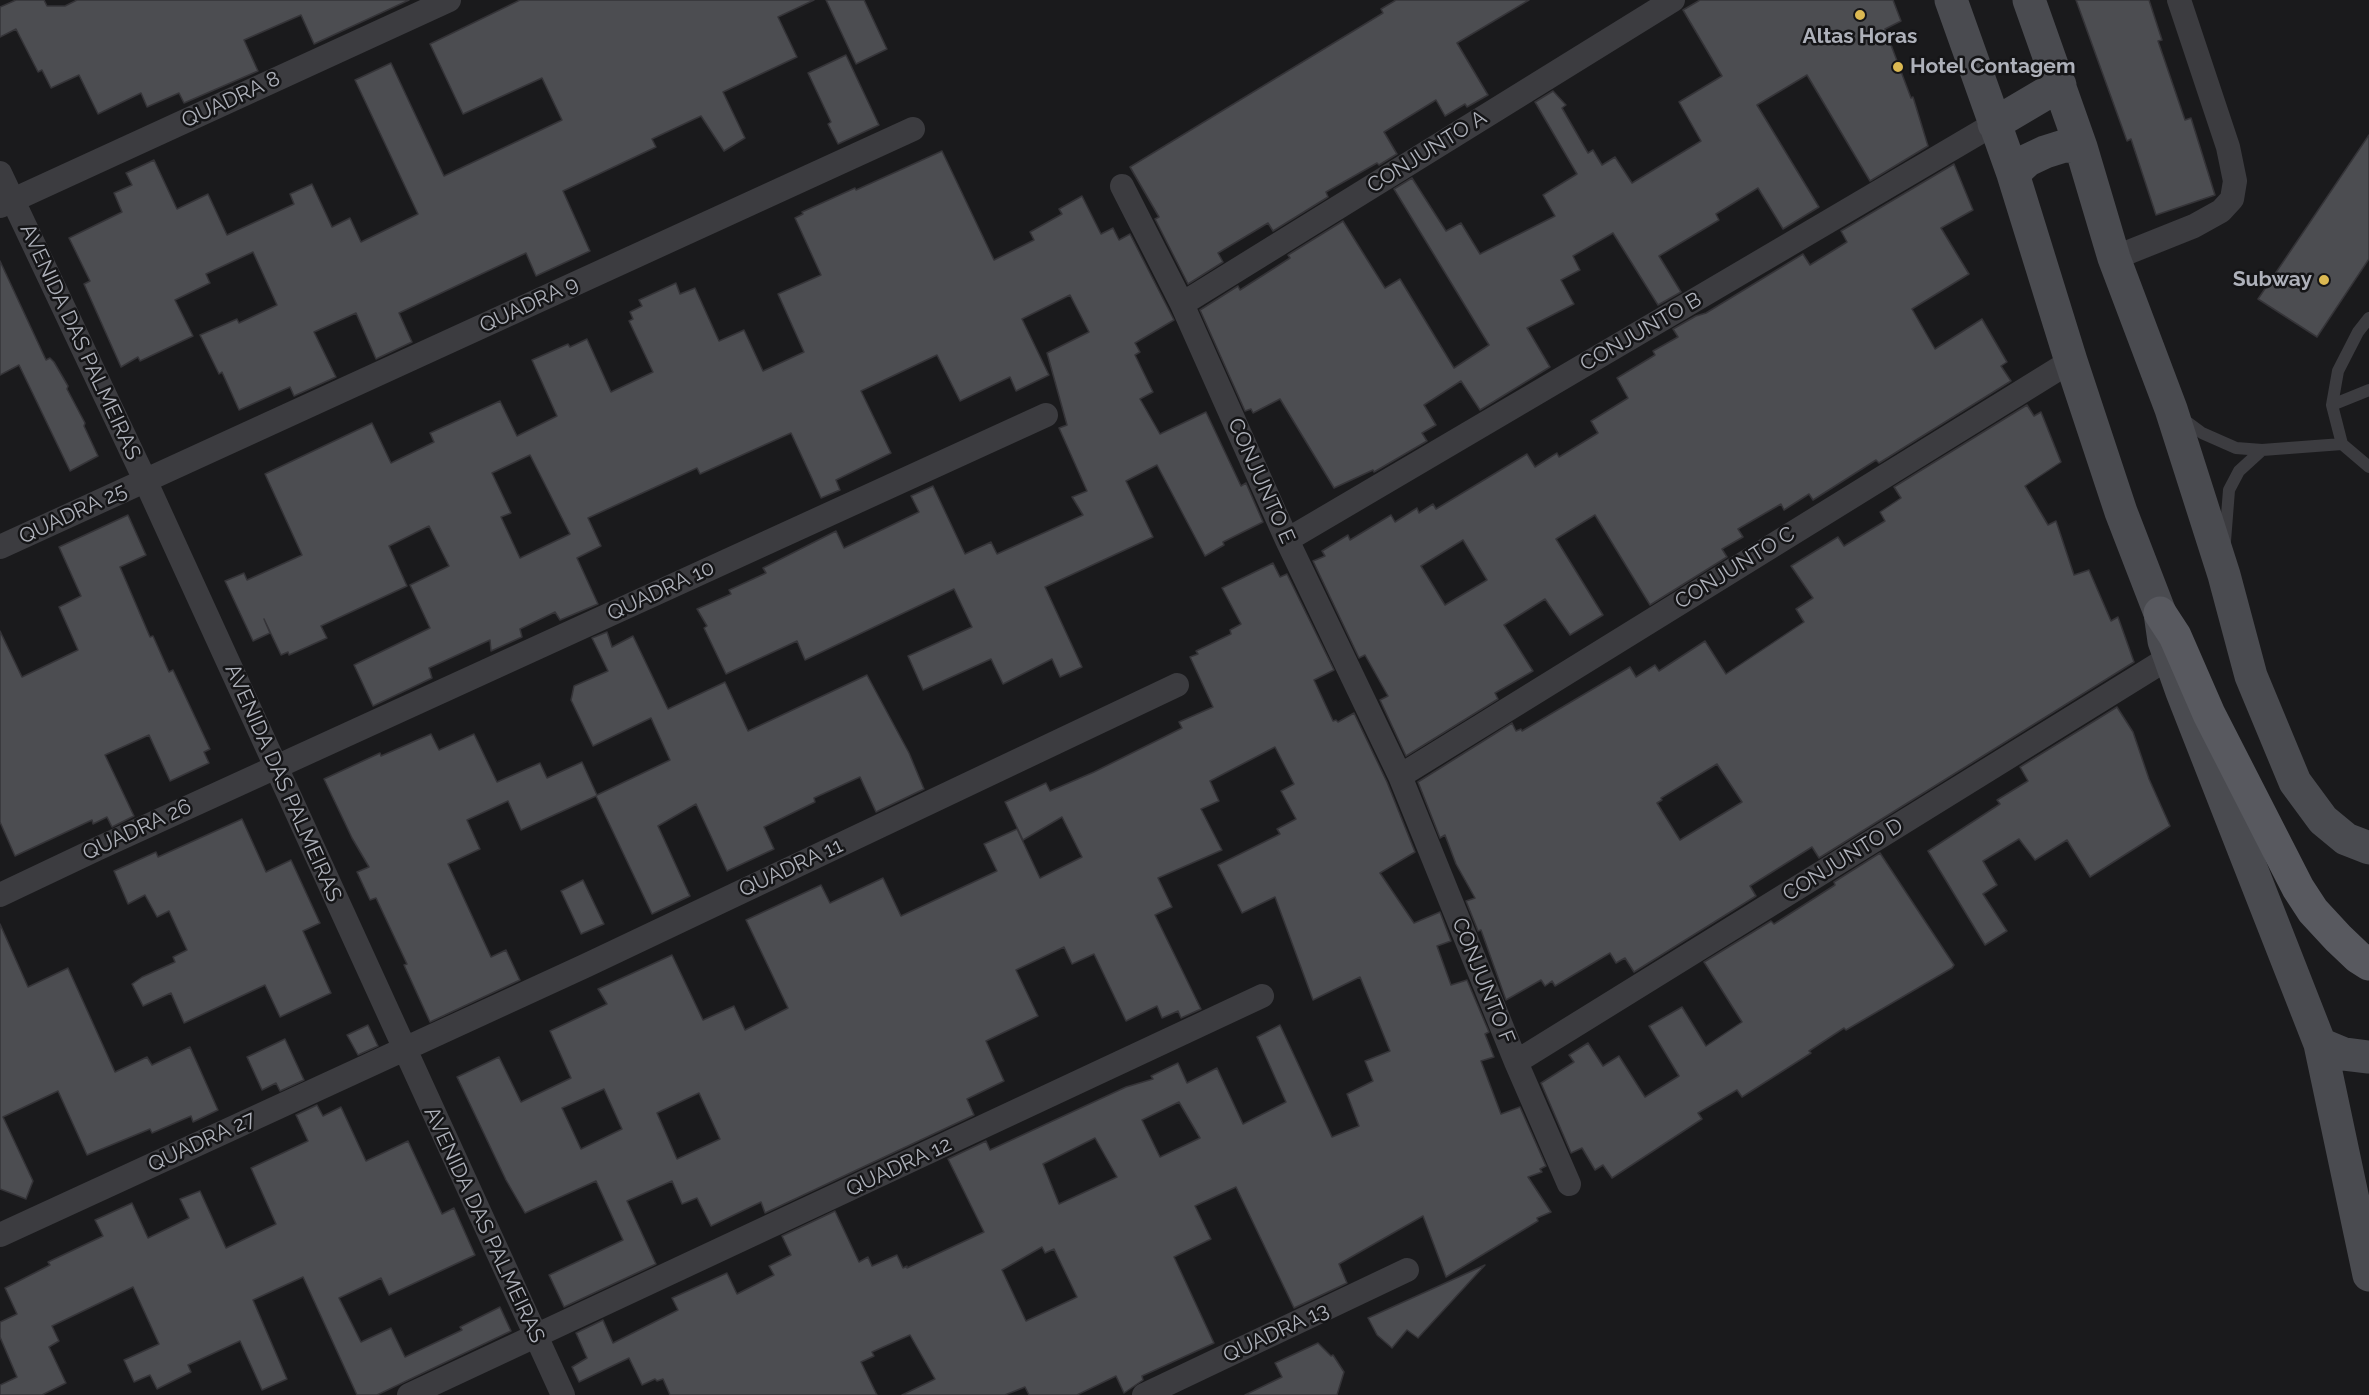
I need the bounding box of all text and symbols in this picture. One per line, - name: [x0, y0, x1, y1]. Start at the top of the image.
- marker: Altas Horas: [1853, 8, 1867, 22]
- place label: Altas Horas: [1803, 24, 1917, 50]
- place label: Hotel Contagem: [1910, 54, 2075, 80]
- marker: Hotel Contagem: [1891, 60, 1905, 74]
- street label: QUADRA 8: [178, 66, 284, 134]
- street label: CONJUNTO A: [1363, 105, 1491, 199]
- street label: AVENIDA DAS PALMEIRAS: [14, 220, 146, 464]
- place label: Subway: [2233, 267, 2312, 293]
- street label: QUADRA 9: [476, 271, 582, 339]
- marker: Subway: [2317, 273, 2331, 287]
- street label: CONJUNTO B: [1576, 287, 1706, 377]
- street label: CONJUNTO E: [1222, 414, 1300, 548]
- street label: QUADRA 25: [15, 478, 131, 550]
- street label: CONJUNTO C: [1671, 521, 1799, 615]
- street label: QUADRA 10: [603, 555, 719, 627]
- street label: AVENIDA DAS PALMEIRAS: [219, 660, 347, 906]
- street label: QUADRA 26: [79, 794, 195, 866]
- street label: CONJUNTO D: [1778, 813, 1908, 907]
- street label: QUADRA 11: [735, 833, 847, 903]
- street label: CONJUNTO F: [1446, 914, 1520, 1048]
- street label: AVENIDA DAS PALMEIRAS: [418, 1103, 550, 1347]
- street label: QUADRA 27: [144, 1106, 260, 1178]
- street label: QUADRA 12: [842, 1132, 956, 1202]
- street label: QUADRA 13: [1219, 1298, 1333, 1368]

